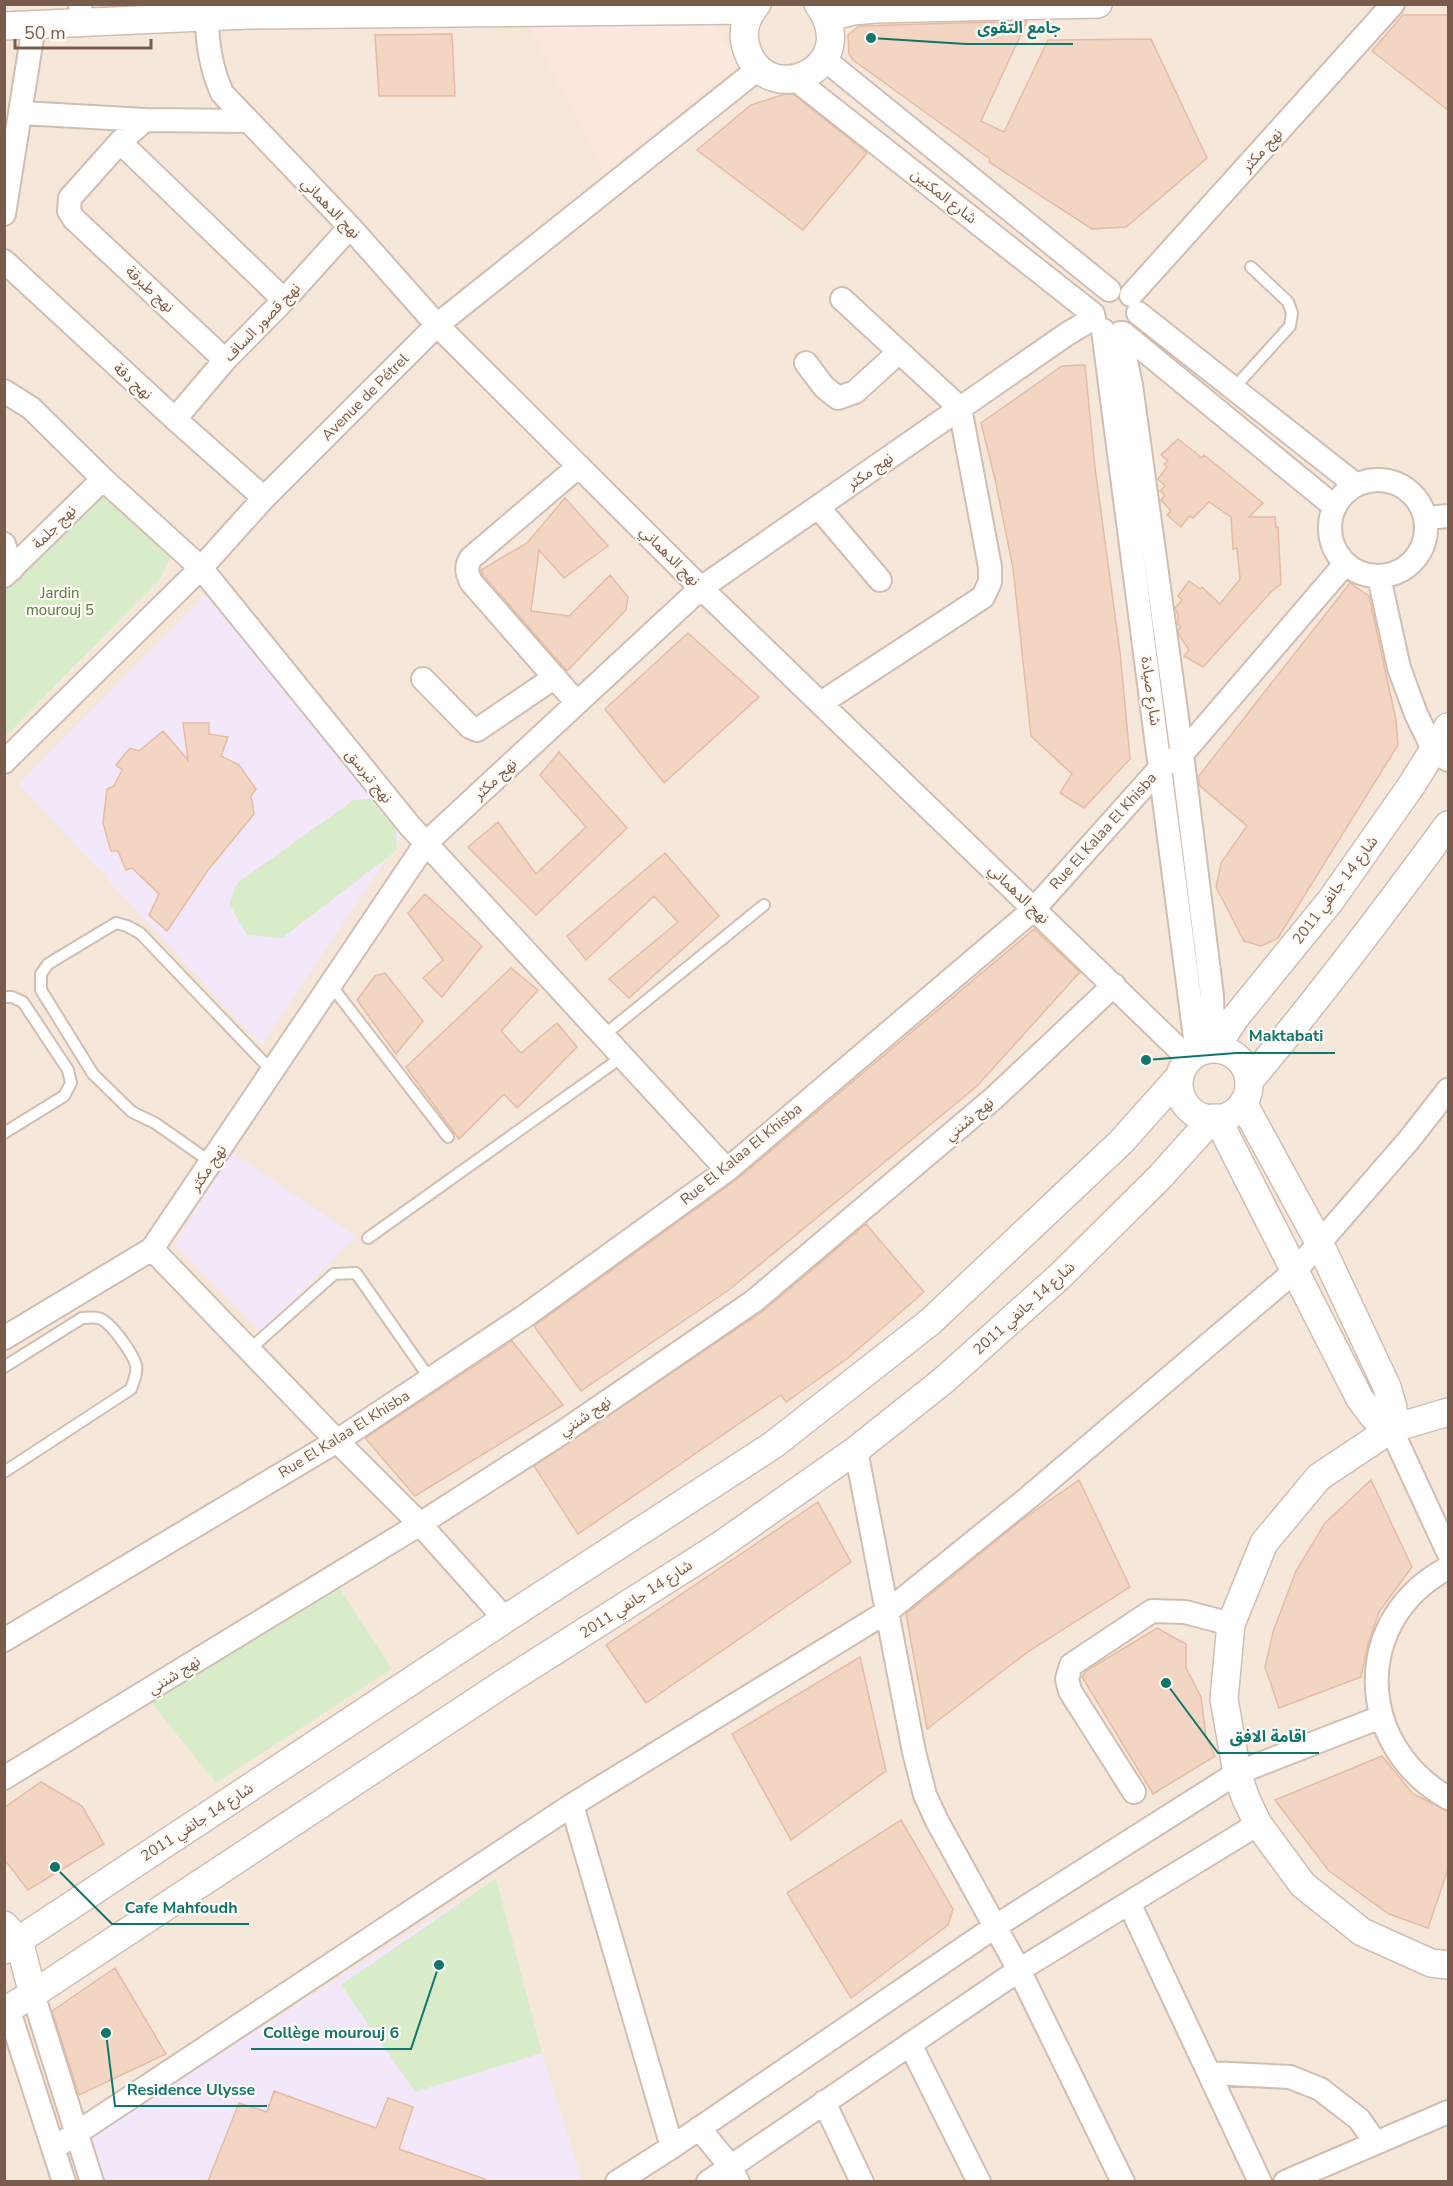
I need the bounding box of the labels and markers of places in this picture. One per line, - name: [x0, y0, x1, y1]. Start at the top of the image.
- callout: جامع التقوى: [966, 10, 1073, 44]
- callout: Maktabati: [1236, 1019, 1335, 1053]
- callout: اقامة الافق: [1218, 1719, 1319, 1753]
- callout: Cafe Mahfoudh: [112, 1890, 249, 1924]
- callout: Collège mourouj 6: [251, 2015, 411, 2049]
- callout: Residence Ulysse: [115, 2072, 267, 2106]

